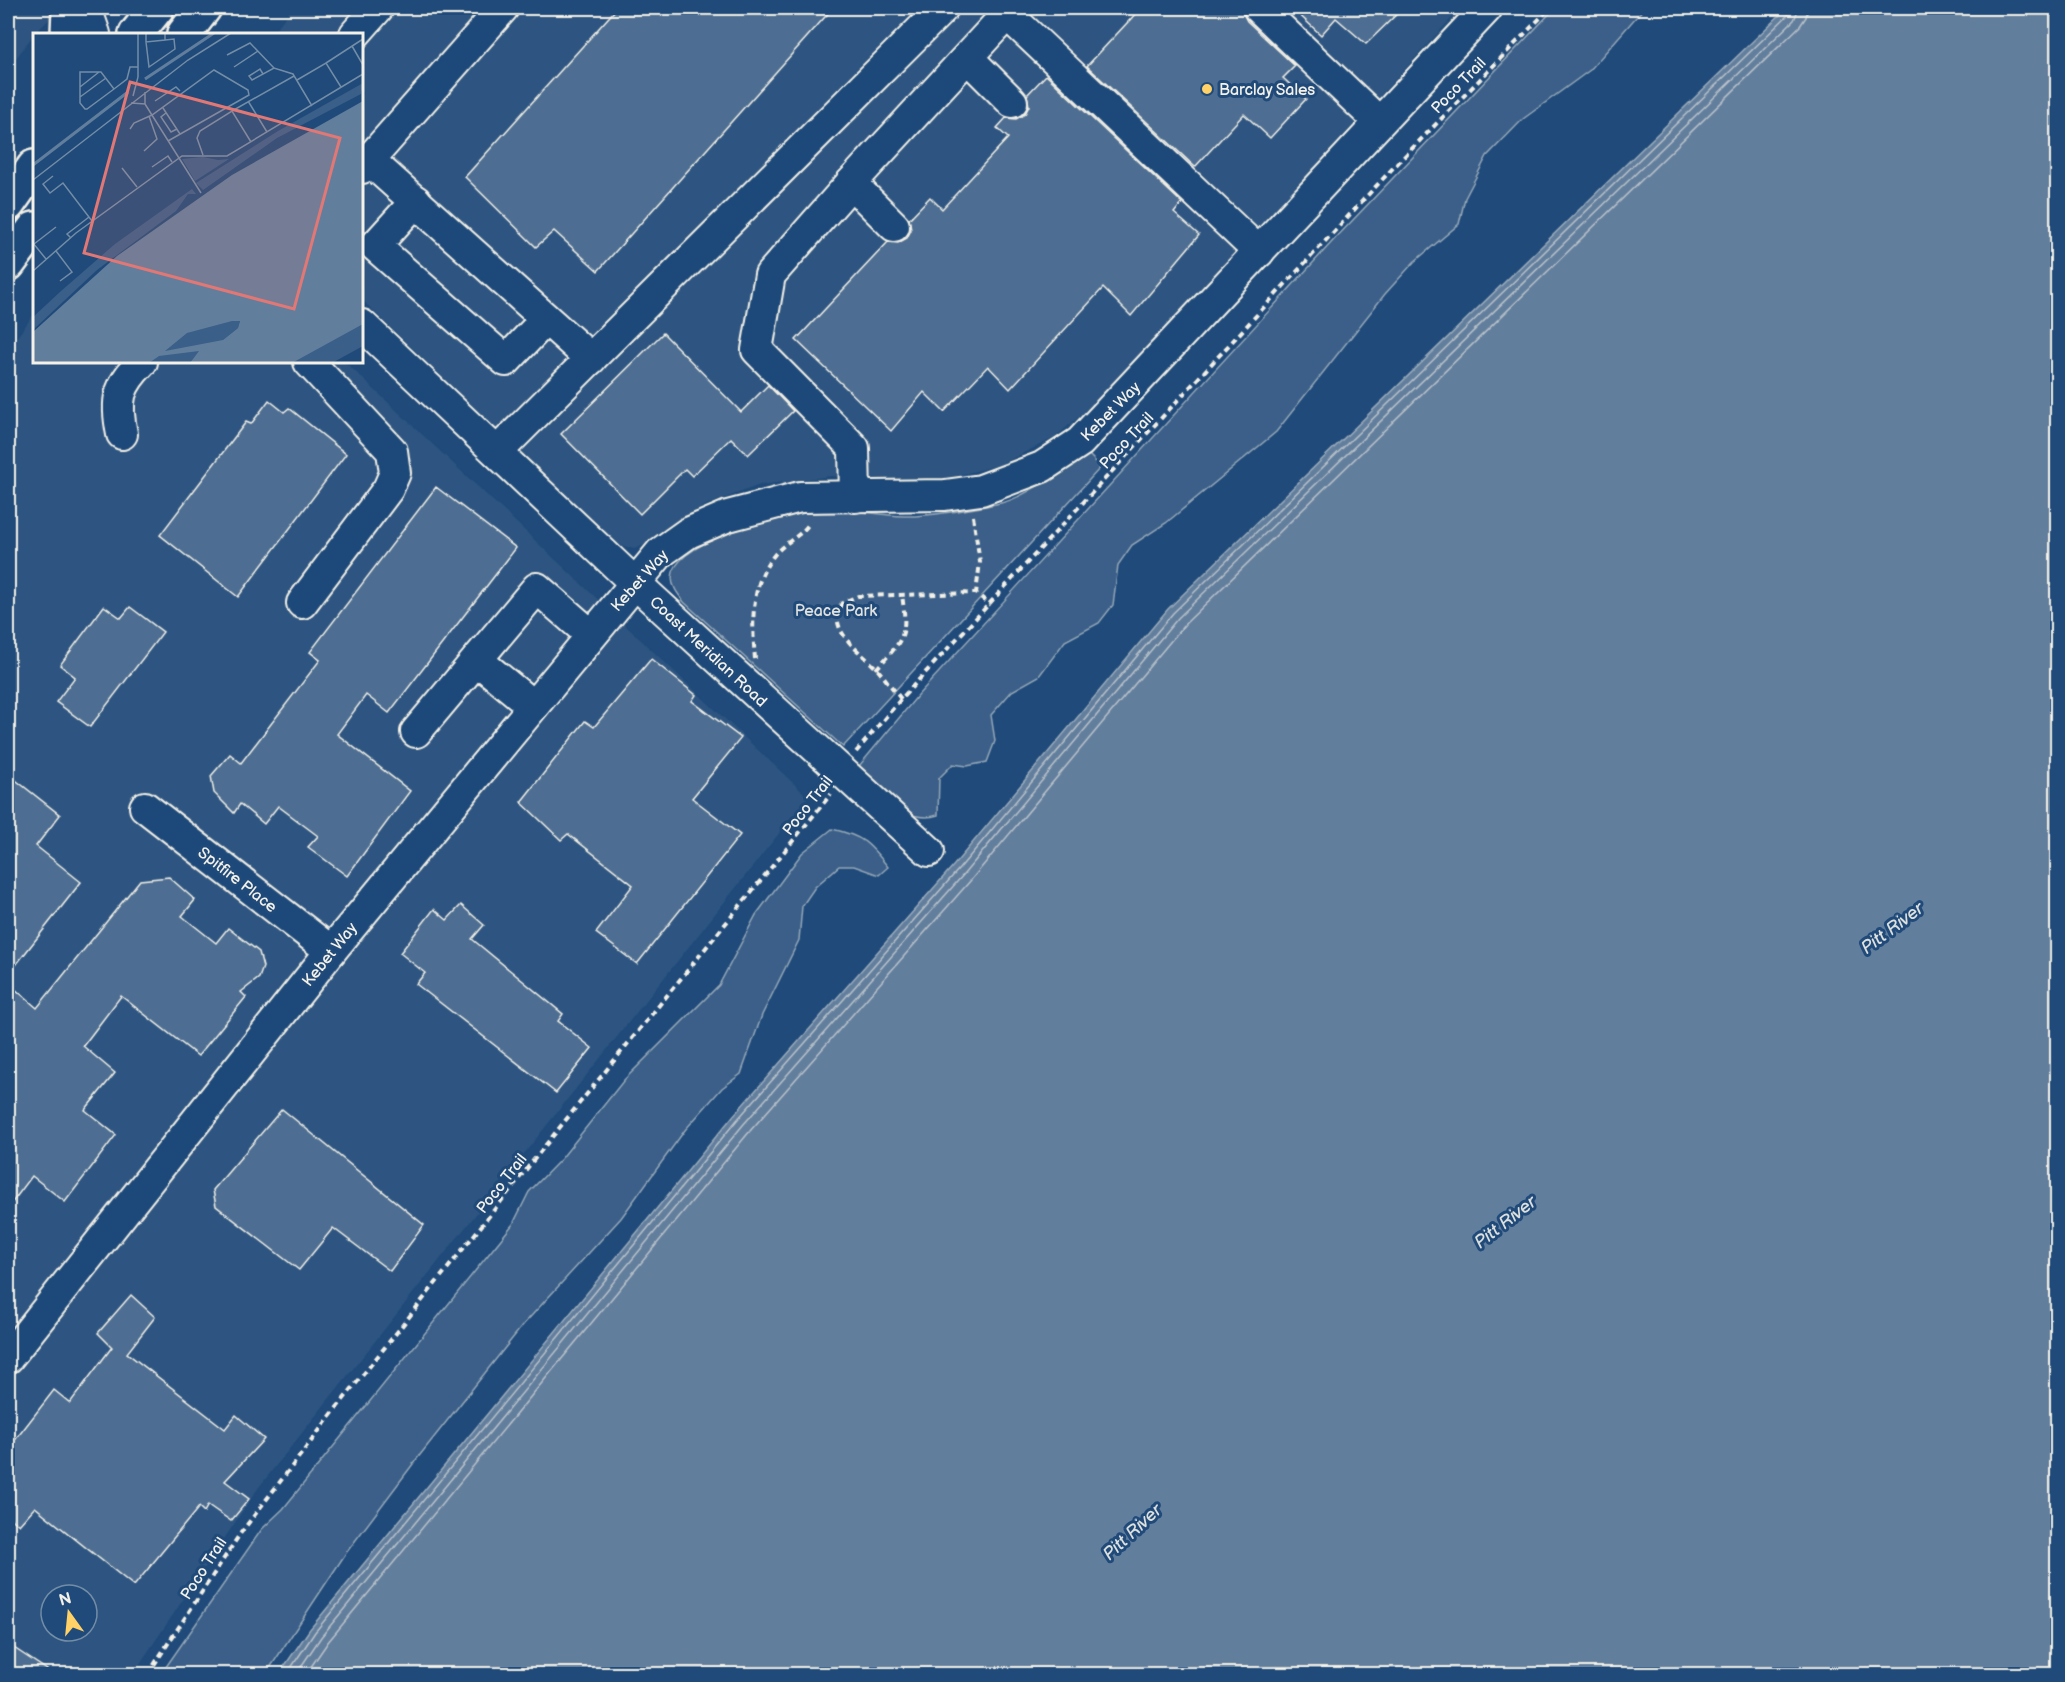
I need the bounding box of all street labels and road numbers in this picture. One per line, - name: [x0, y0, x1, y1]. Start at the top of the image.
- street label: Poco Trail: [1428, 54, 1490, 118]
- street label: Kebet Way: [1077, 378, 1145, 446]
- street label: Poco Trail: [1096, 409, 1158, 473]
- street label: Kebet Way: [607, 546, 673, 616]
- street label: Coast Meridian Road: [645, 593, 771, 711]
- street label: Poco Trail: [779, 772, 837, 840]
- street label: Spitfire Place: [194, 843, 281, 917]
- street label: Kebet Way: [299, 919, 362, 991]
- street label: Poco Trail: [473, 1150, 531, 1218]
- street label: Poco Trail: [177, 1534, 231, 1604]

